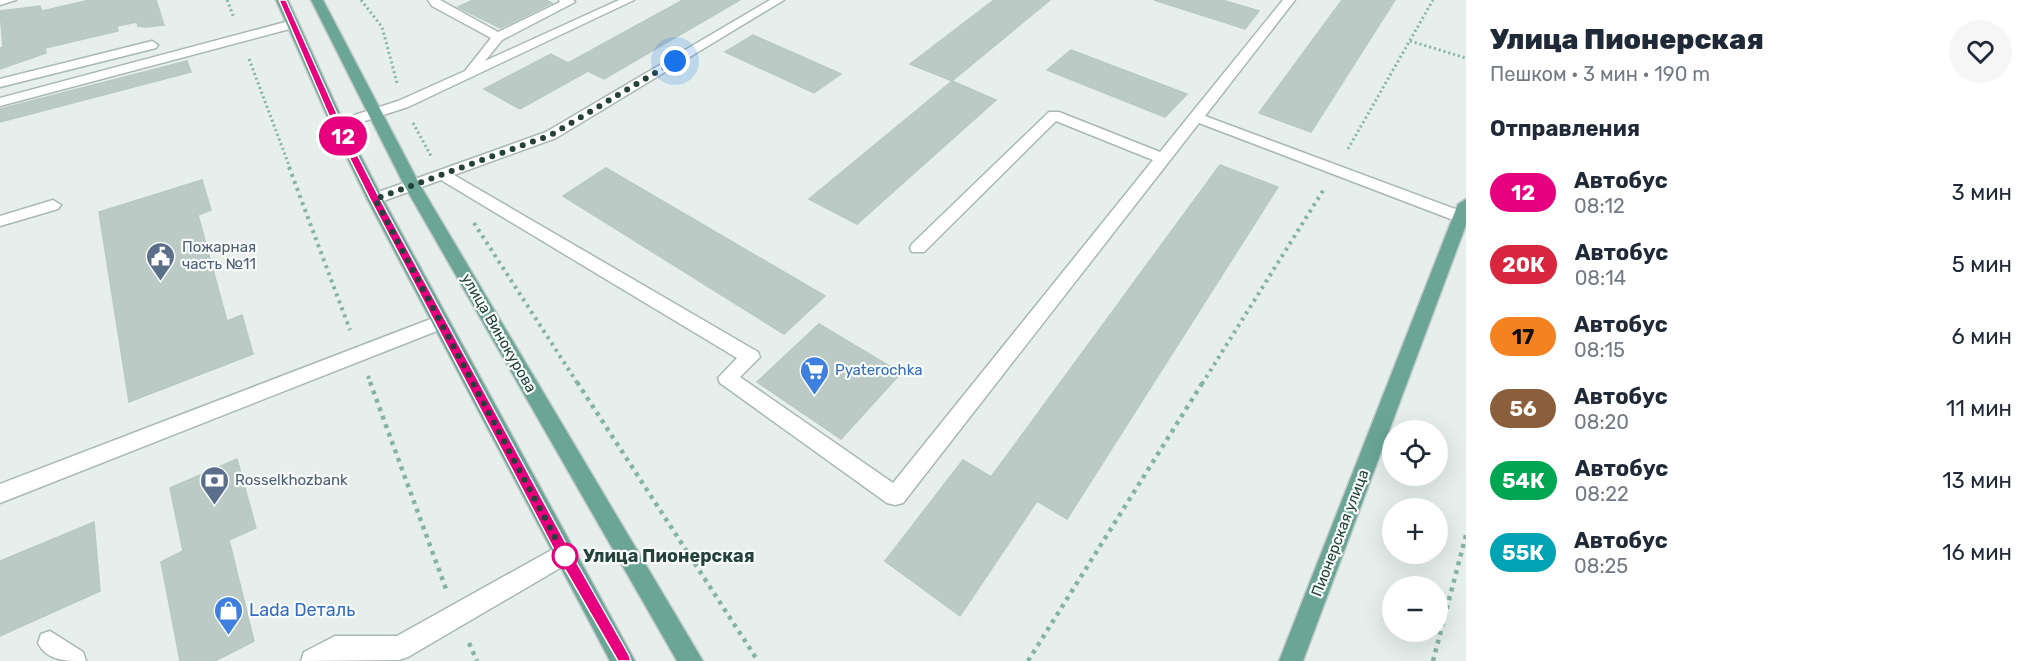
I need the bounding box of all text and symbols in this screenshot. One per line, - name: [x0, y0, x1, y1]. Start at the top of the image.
- button: heart: [1949, 20, 2012, 83]
- text: Улица Пионерская: [1490, 23, 1764, 56]
- your location: [660, 46, 690, 76]
- text: Пешком · 3 мин · 190 m: [1490, 62, 1710, 86]
- text: Отправления: [1490, 115, 1640, 142]
- line badge: 12: [316, 116, 370, 156]
- text: 12: [331, 124, 355, 149]
- text: Автобус: [1574, 167, 1668, 194]
- text: 3 мин: [1952, 179, 2012, 206]
- text: 12: [1511, 180, 1535, 205]
- text: 08:12: [1574, 194, 1625, 218]
- place label: Пожарная часть №11: [182, 238, 256, 273]
- text: Автобус: [1575, 239, 1668, 266]
- public building icon: Пожарная часть №11: [145, 240, 177, 282]
- text: 5 мин: [1952, 251, 2012, 278]
- text: 20К: [1502, 252, 1545, 277]
- text: 08:14: [1575, 266, 1626, 290]
- street label: улица Винокурова: [458, 270, 540, 396]
- text: Автобус: [1574, 311, 1668, 338]
- text: 6 мин: [1952, 323, 2012, 350]
- text: 17: [1512, 324, 1534, 349]
- text: 08:15: [1574, 338, 1625, 362]
- supermarket icon: Pyaterochka: [798, 354, 830, 396]
- place label: Pyaterochka: [835, 361, 923, 379]
- text: Автобус: [1574, 383, 1668, 410]
- text: 11 мин: [1946, 395, 2012, 422]
- text: 56: [1509, 396, 1537, 421]
- text: 08:20: [1574, 410, 1629, 434]
- map controls: [1382, 420, 1448, 642]
- button: locate: [1382, 420, 1448, 486]
- text: Автобус: [1575, 455, 1668, 482]
- bank icon: Rosselkhozbank: [198, 464, 230, 506]
- street label: Пионерская улица: [1307, 467, 1373, 599]
- text: 13 мин: [1942, 467, 2012, 494]
- text: 54К: [1502, 468, 1545, 493]
- place label: Rosselkhozbank: [235, 471, 348, 489]
- text: 08:22: [1575, 482, 1629, 506]
- button: +: [1382, 498, 1448, 564]
- text: Автобус: [1574, 527, 1668, 554]
- text: 16 мин: [1942, 539, 2012, 566]
- text: 55К: [1502, 540, 1544, 565]
- marker: Улица Пионерская: [552, 543, 578, 569]
- place label: Улица Пионерская: [583, 545, 755, 567]
- text: 08:25: [1574, 554, 1628, 578]
- button: −: [1382, 576, 1448, 642]
- shop icon: Lada Dеталь: [212, 594, 244, 636]
- place label: Lada Dеталь: [249, 599, 355, 621]

